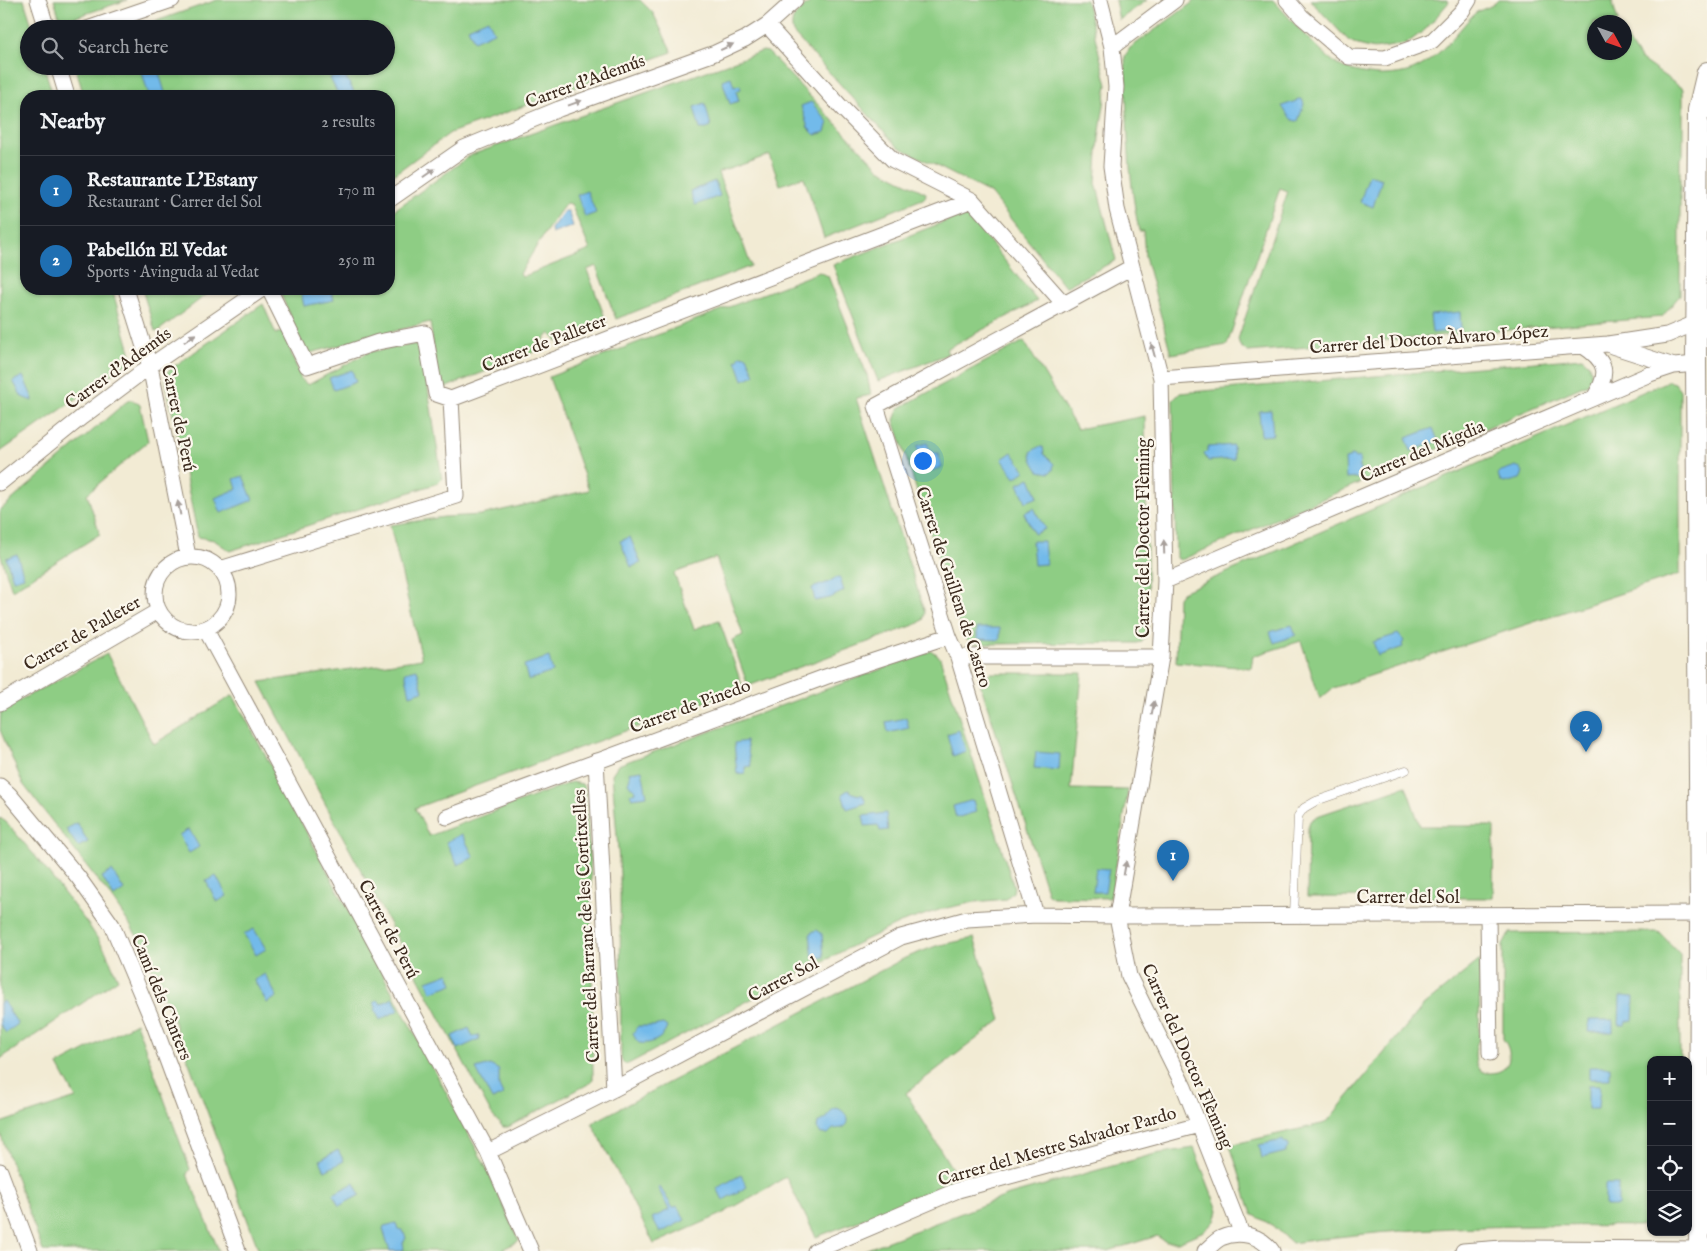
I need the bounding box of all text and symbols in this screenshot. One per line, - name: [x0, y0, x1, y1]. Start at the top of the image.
- north arrow: [1587, 15, 1632, 60]
- search box: [20, 20, 395, 75]
- icon: search: [38, 34, 66, 62]
- text: Search here: [78, 36, 169, 60]
- one-way arrow: [720, 43, 735, 52]
- street label: Carrer d'Ademús: [522, 50, 649, 115]
- one-way arrow: [568, 99, 583, 107]
- text: Nearby: [40, 109, 105, 136]
- text: 2 results: [321, 113, 375, 133]
- one-way arrow: [422, 168, 436, 178]
- text: Restaurante L'Estany: [87, 169, 257, 193]
- text: 1: [53, 181, 59, 201]
- text: 170 m: [338, 181, 375, 201]
- text: Restaurant · Carrer del Sol: [87, 193, 262, 213]
- text: Pabellón El Vedat: [87, 239, 227, 263]
- text: 2: [52, 251, 60, 271]
- text: 250 m: [338, 251, 375, 271]
- text: Sports · Avinguda al Vedat: [87, 263, 259, 283]
- street label: Carrer de Palleter: [479, 310, 610, 379]
- street label: Carrer del Doctor Àlvaro López: [1309, 319, 1549, 360]
- street label: Carrer d'Ademús: [61, 323, 177, 416]
- one-way arrow: [183, 333, 197, 343]
- one-way arrow: [1149, 343, 1157, 358]
- street label: Carrer de Perú: [155, 363, 200, 474]
- street label: Carrer del Migdia: [1357, 416, 1488, 489]
- street label: Carrer del Doctor Flèming: [1133, 438, 1156, 638]
- your location: [910, 448, 936, 474]
- street label: Carrer de Guillem de Castro: [909, 484, 996, 691]
- one-way arrow: [174, 500, 182, 516]
- one-way arrow: [1159, 538, 1167, 554]
- street label: Carrer de Palleter: [20, 591, 146, 677]
- street label: Carrer de Pinedo: [627, 675, 754, 740]
- one-way arrow: [1149, 700, 1157, 716]
- pin: 2: [1570, 711, 1602, 752]
- street label: Carrer del Barranc de les Cortitxelles: [569, 789, 606, 1063]
- pin: 1: [1157, 840, 1189, 881]
- one-way arrow: [1121, 860, 1129, 876]
- street label: Carrer de Perú: [352, 876, 423, 983]
- street label: Carrer del Sol: [1356, 887, 1460, 910]
- street label: Camí dels Cànters: [125, 931, 196, 1064]
- street label: Carrer Sol: [745, 952, 823, 1008]
- street label: Carrer del Doctor Flèming: [1135, 960, 1238, 1153]
- map controls: [1647, 1056, 1692, 1236]
- button: +: [1647, 1056, 1692, 1101]
- button: −: [1647, 1101, 1692, 1146]
- street label: Carrer del Mestre Salvador Pardo: [936, 1102, 1180, 1193]
- button: locate: [1647, 1146, 1692, 1191]
- button: layers: [1647, 1191, 1692, 1236]

